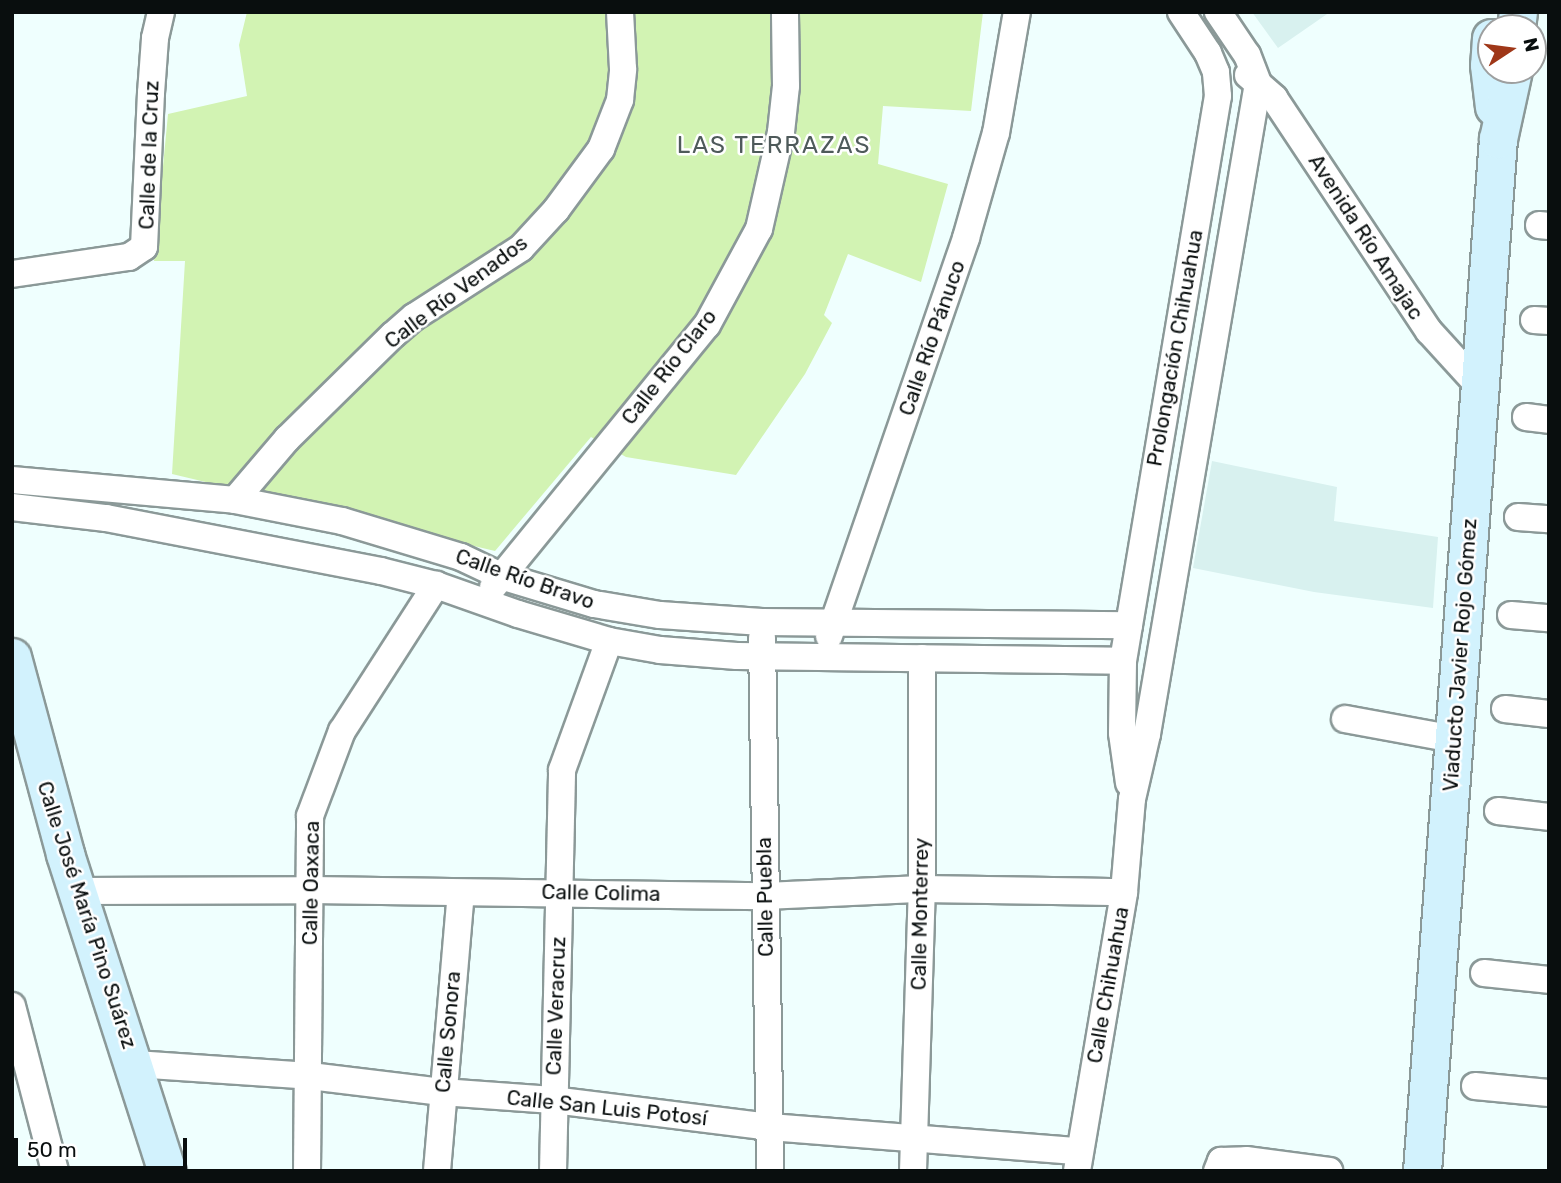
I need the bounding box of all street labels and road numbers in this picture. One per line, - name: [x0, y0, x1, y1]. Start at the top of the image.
- street label: Calle de la Cruz: [134, 80, 164, 230]
- street label: Avenida Río Amajac: [1303, 149, 1429, 325]
- street label: Prolongación Chihuahua: [1142, 228, 1208, 468]
- street label: Calle Río Venados: [379, 230, 533, 354]
- street label: Calle Río Pánuco: [894, 257, 970, 419]
- street label: Calle Río Claro: [616, 304, 722, 430]
- street label: Viaducto Javier Rojo Gómez: [1438, 517, 1482, 793]
- street label: Calle Río Bravo: [452, 543, 598, 615]
- street label: Calle José María Pino Suárez: [32, 778, 142, 1052]
- street label: Calle Oaxaca: [297, 821, 325, 945]
- street label: Calle Puebla: [751, 837, 779, 957]
- street label: Calle Monterrey: [906, 837, 934, 991]
- street label: Calle Colima: [541, 879, 661, 907]
- street label: Calle Chihuahua: [1082, 905, 1134, 1065]
- street label: Calle Veracruz: [541, 936, 571, 1076]
- street label: Calle Sonora: [430, 970, 466, 1094]
- street label: Calle San Luis Potosí: [505, 1085, 709, 1131]

